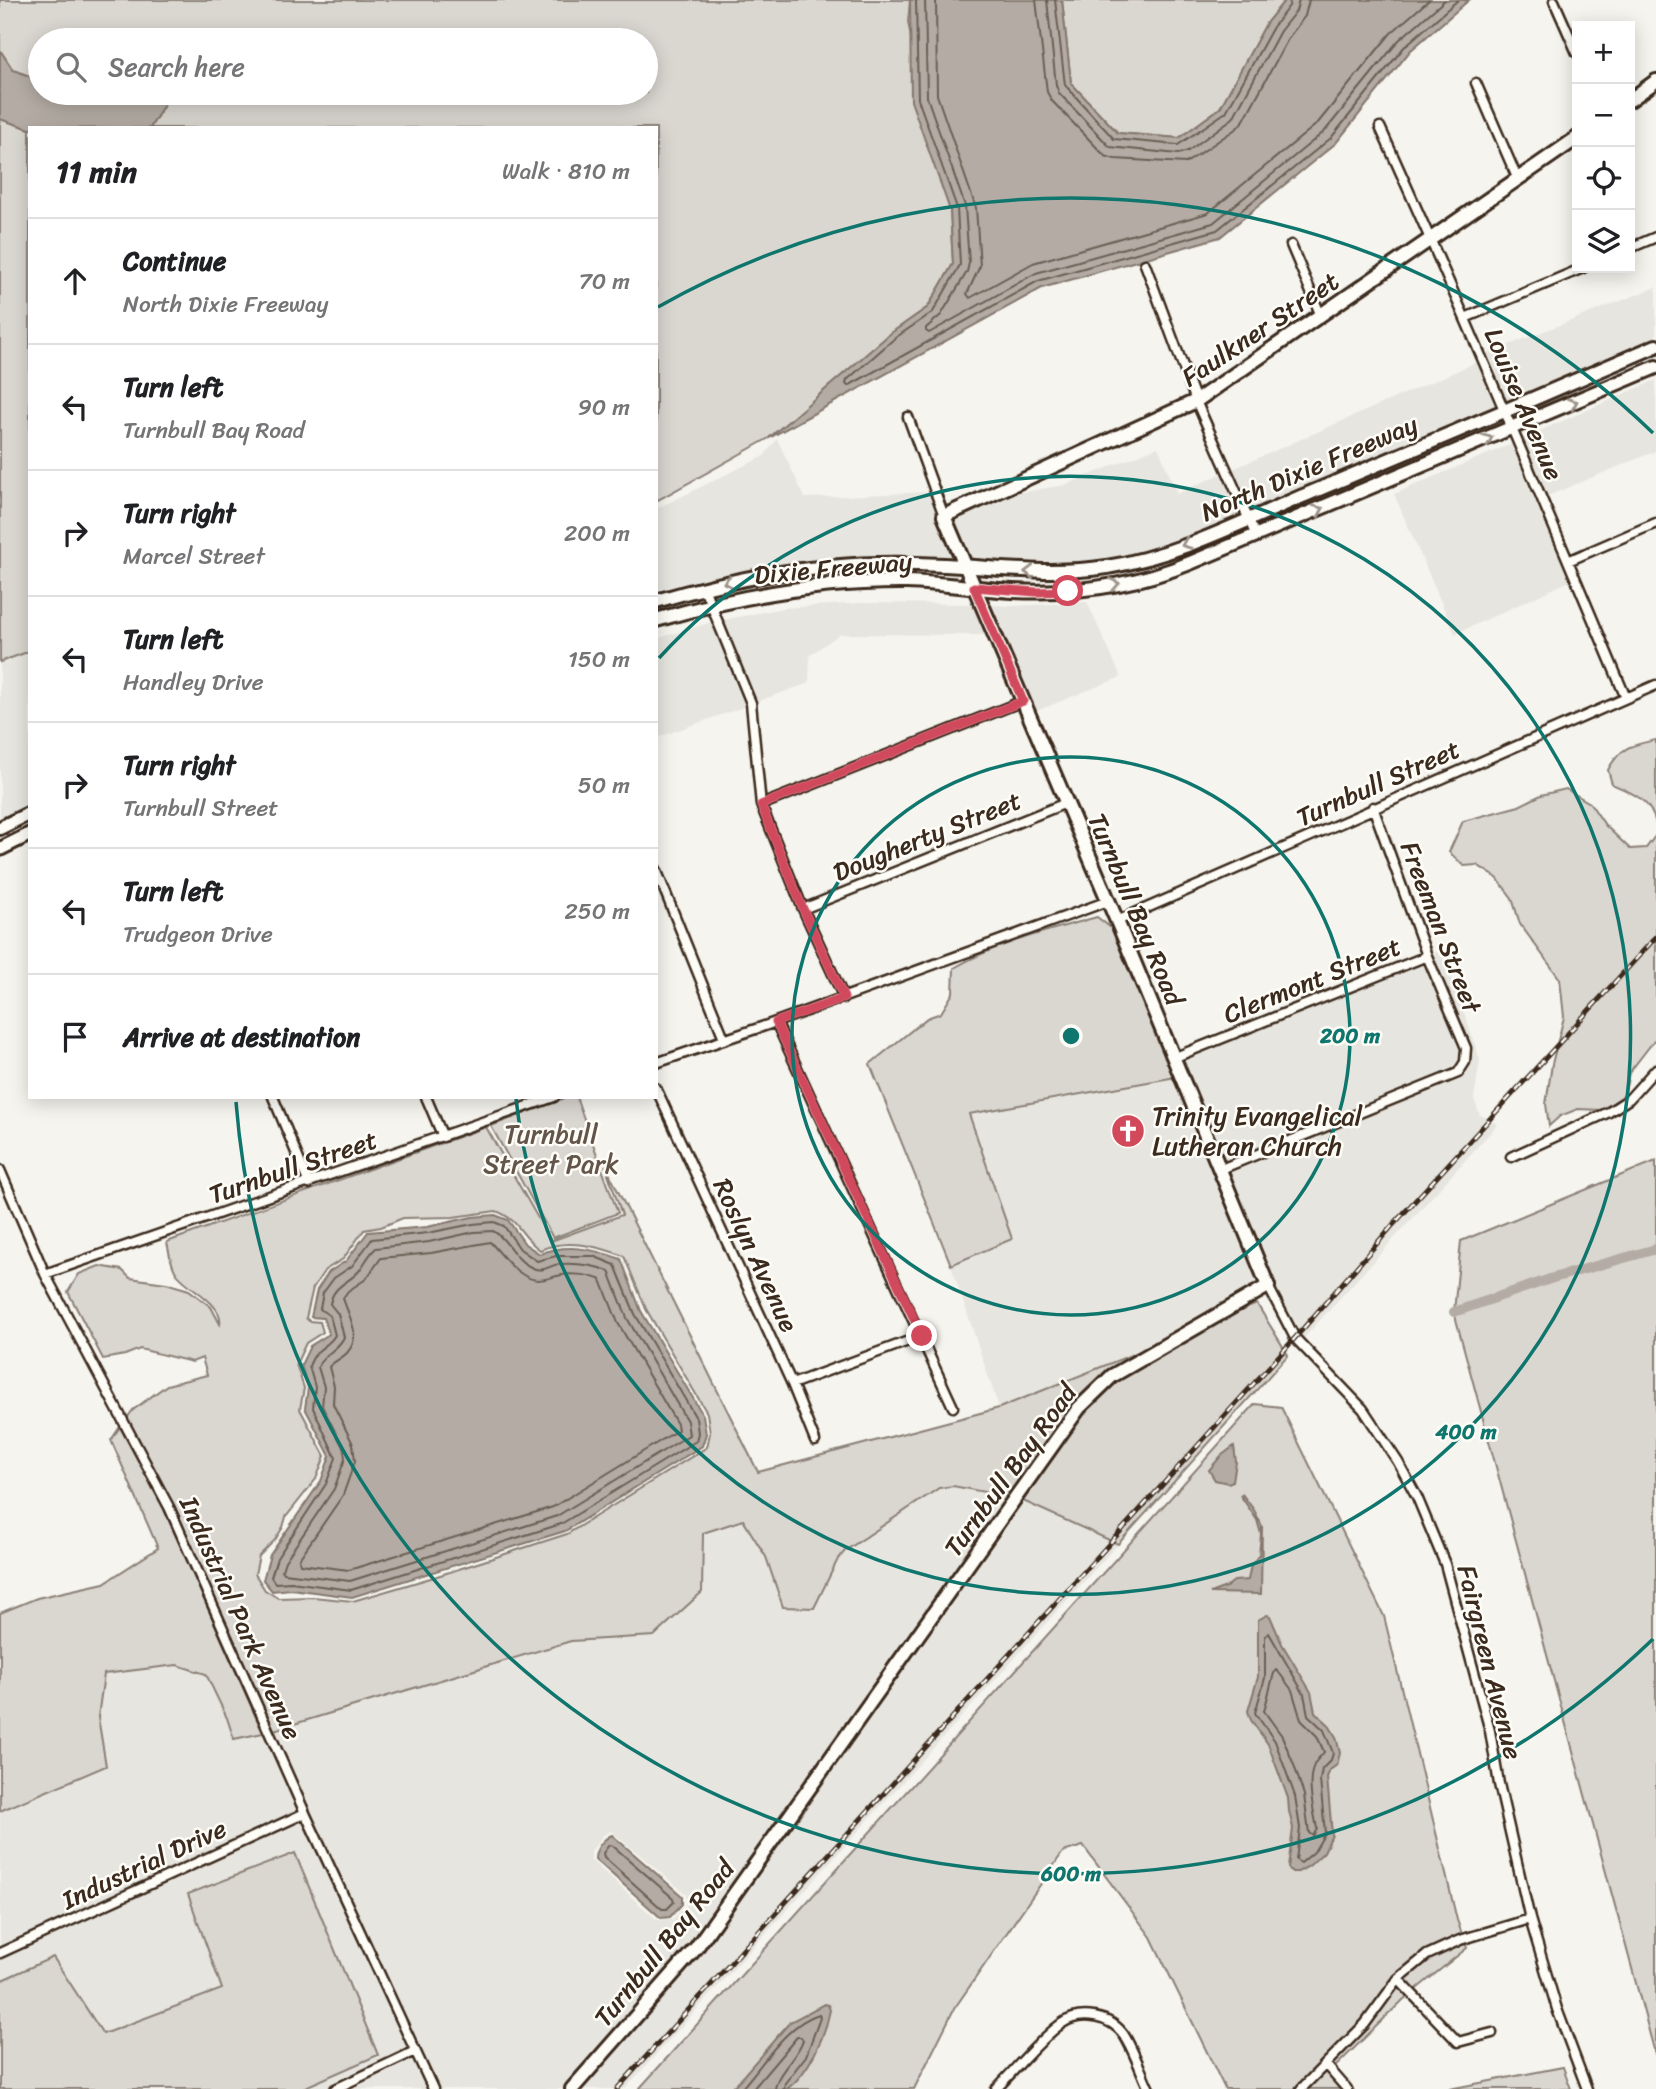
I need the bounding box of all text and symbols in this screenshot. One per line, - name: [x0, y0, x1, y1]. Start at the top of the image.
- map controls: [1572, 21, 1635, 273]
- button: +: [1572, 21, 1635, 84]
- search box: [28, 28, 658, 105]
- text: Search here: [108, 44, 245, 90]
- icon: search: [52, 48, 90, 86]
- button: −: [1572, 84, 1635, 147]
- text: 11 min: [56, 145, 137, 199]
- button: locate: [1572, 147, 1635, 210]
- text: Walk · 810 m: [502, 151, 630, 192]
- button: layers: [1572, 210, 1635, 273]
- text: Continue: [123, 238, 226, 284]
- street label: Faulkner Street: [1171, 259, 1349, 399]
- text: 70 m: [579, 261, 630, 302]
- icon: ahead: [56, 262, 94, 300]
- text: North Dixie Freeway: [123, 284, 328, 325]
- street label: Louise Avenue: [1471, 320, 1577, 488]
- text: Turn left: [123, 364, 223, 410]
- text: 90 m: [578, 387, 630, 428]
- icon: left: [56, 388, 94, 426]
- one-way arrow: [1566, 397, 1579, 411]
- street label: North Dixie Freeway: [1193, 401, 1425, 535]
- text: Turnbull Bay Road: [123, 410, 305, 451]
- one-way arrow: [1482, 434, 1494, 448]
- text: Turn right: [123, 490, 236, 536]
- one-way arrow: [1311, 504, 1324, 518]
- text: 200 m: [564, 513, 630, 554]
- icon: right: [56, 514, 94, 552]
- text: Marcel Street: [123, 536, 265, 577]
- one-way arrow: [1181, 536, 1193, 550]
- street label: Dixie Freeway: [752, 538, 914, 598]
- one-way arrow: [1023, 564, 1034, 580]
- one-way arrow: [722, 574, 734, 588]
- route start: [1052, 575, 1083, 606]
- one-way arrow: [1109, 578, 1121, 593]
- text: Turn left: [123, 616, 223, 662]
- text: 150 m: [568, 639, 630, 680]
- icon: left: [56, 640, 94, 678]
- text: Handley Drive: [123, 662, 264, 703]
- street label: Turnbull Street: [1288, 726, 1468, 840]
- text: Turn right: [123, 742, 236, 788]
- text: 50 m: [578, 765, 630, 806]
- icon: right: [56, 766, 94, 804]
- street label: Dougherty Street: [826, 777, 1028, 895]
- text: Turnbull Street: [123, 788, 278, 829]
- street label: Turnbull Bay Road: [1075, 805, 1198, 1015]
- street label: Freeman Street: [1387, 834, 1495, 1021]
- text: Turn left: [123, 868, 223, 914]
- text: 250 m: [564, 891, 630, 932]
- icon: left: [56, 892, 94, 930]
- text: Trudgeon Drive: [123, 914, 273, 955]
- street label: Clermont Street: [1216, 923, 1408, 1037]
- text: Arrive at destination: [123, 1014, 360, 1060]
- text: 200 m: [1319, 1017, 1381, 1055]
- icon: arrive: [56, 1018, 94, 1056]
- centre of rings: [1059, 1024, 1083, 1048]
- place label: Trinity Evangelical Lutheran Church: [1152, 1093, 1363, 1169]
- park label: Turnbull Street Park: [483, 1111, 619, 1187]
- church icon: Trinity Evangelical Lutheran Church: [1109, 1112, 1147, 1150]
- street label: Turnbull Street: [202, 1117, 384, 1217]
- street label: Roslyn Avenue: [700, 1170, 812, 1340]
- route end: [906, 1320, 937, 1351]
- street label: Turnbull Bay Road: [931, 1372, 1090, 1567]
- text: 400 m: [1434, 1413, 1497, 1451]
- street label: Industrial Park Avenue: [166, 1488, 315, 1747]
- street label: Fairgreen Avenue: [1444, 1560, 1536, 1764]
- street label: Industrial Drive: [53, 1806, 234, 1923]
- street label: Turnbull Bay Road: [581, 1847, 748, 2037]
- text: 600 m: [1040, 1855, 1102, 1893]

